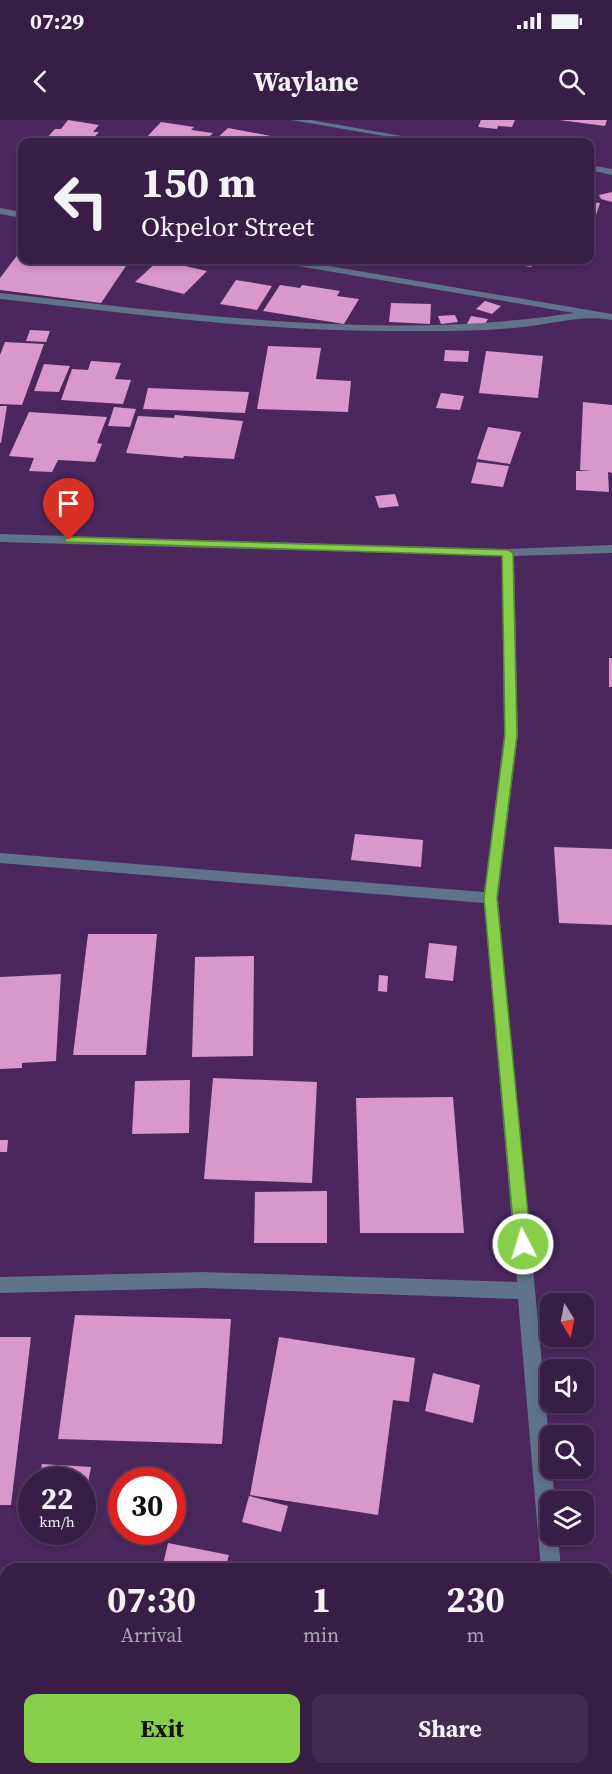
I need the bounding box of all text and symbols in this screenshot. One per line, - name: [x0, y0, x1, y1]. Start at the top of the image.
- text: 07:29: [30, 6, 84, 36]
- text: Waylane: [253, 63, 359, 100]
- icon: back: [24, 65, 57, 98]
- icon: search: [555, 65, 588, 98]
- text: 150 m: [141, 153, 256, 211]
- icon: left: [42, 162, 120, 240]
- text: Okpelor Street: [141, 208, 314, 245]
- pin: [43, 478, 94, 540]
- icon: arrive: [52, 487, 85, 520]
- position arrow: [491, 1212, 555, 1276]
- north arrow: [540, 1293, 594, 1347]
- map controls: [540, 1293, 594, 1545]
- button: sound: [540, 1359, 594, 1413]
- button: search: [540, 1425, 594, 1479]
- speed limit sign: 30: [108, 1467, 186, 1545]
- text: 22: [41, 1478, 73, 1519]
- button: layers: [540, 1491, 594, 1545]
- text: km/h: [39, 1511, 75, 1532]
- text: 07:30: [107, 1575, 196, 1624]
- text: 1: [311, 1575, 331, 1624]
- text: 230: [446, 1575, 505, 1624]
- text: Arrival: [121, 1621, 182, 1649]
- text: min: [303, 1621, 339, 1649]
- text: m: [467, 1621, 485, 1649]
- button: Exit: [24, 1694, 300, 1763]
- button: Share: [312, 1694, 588, 1763]

